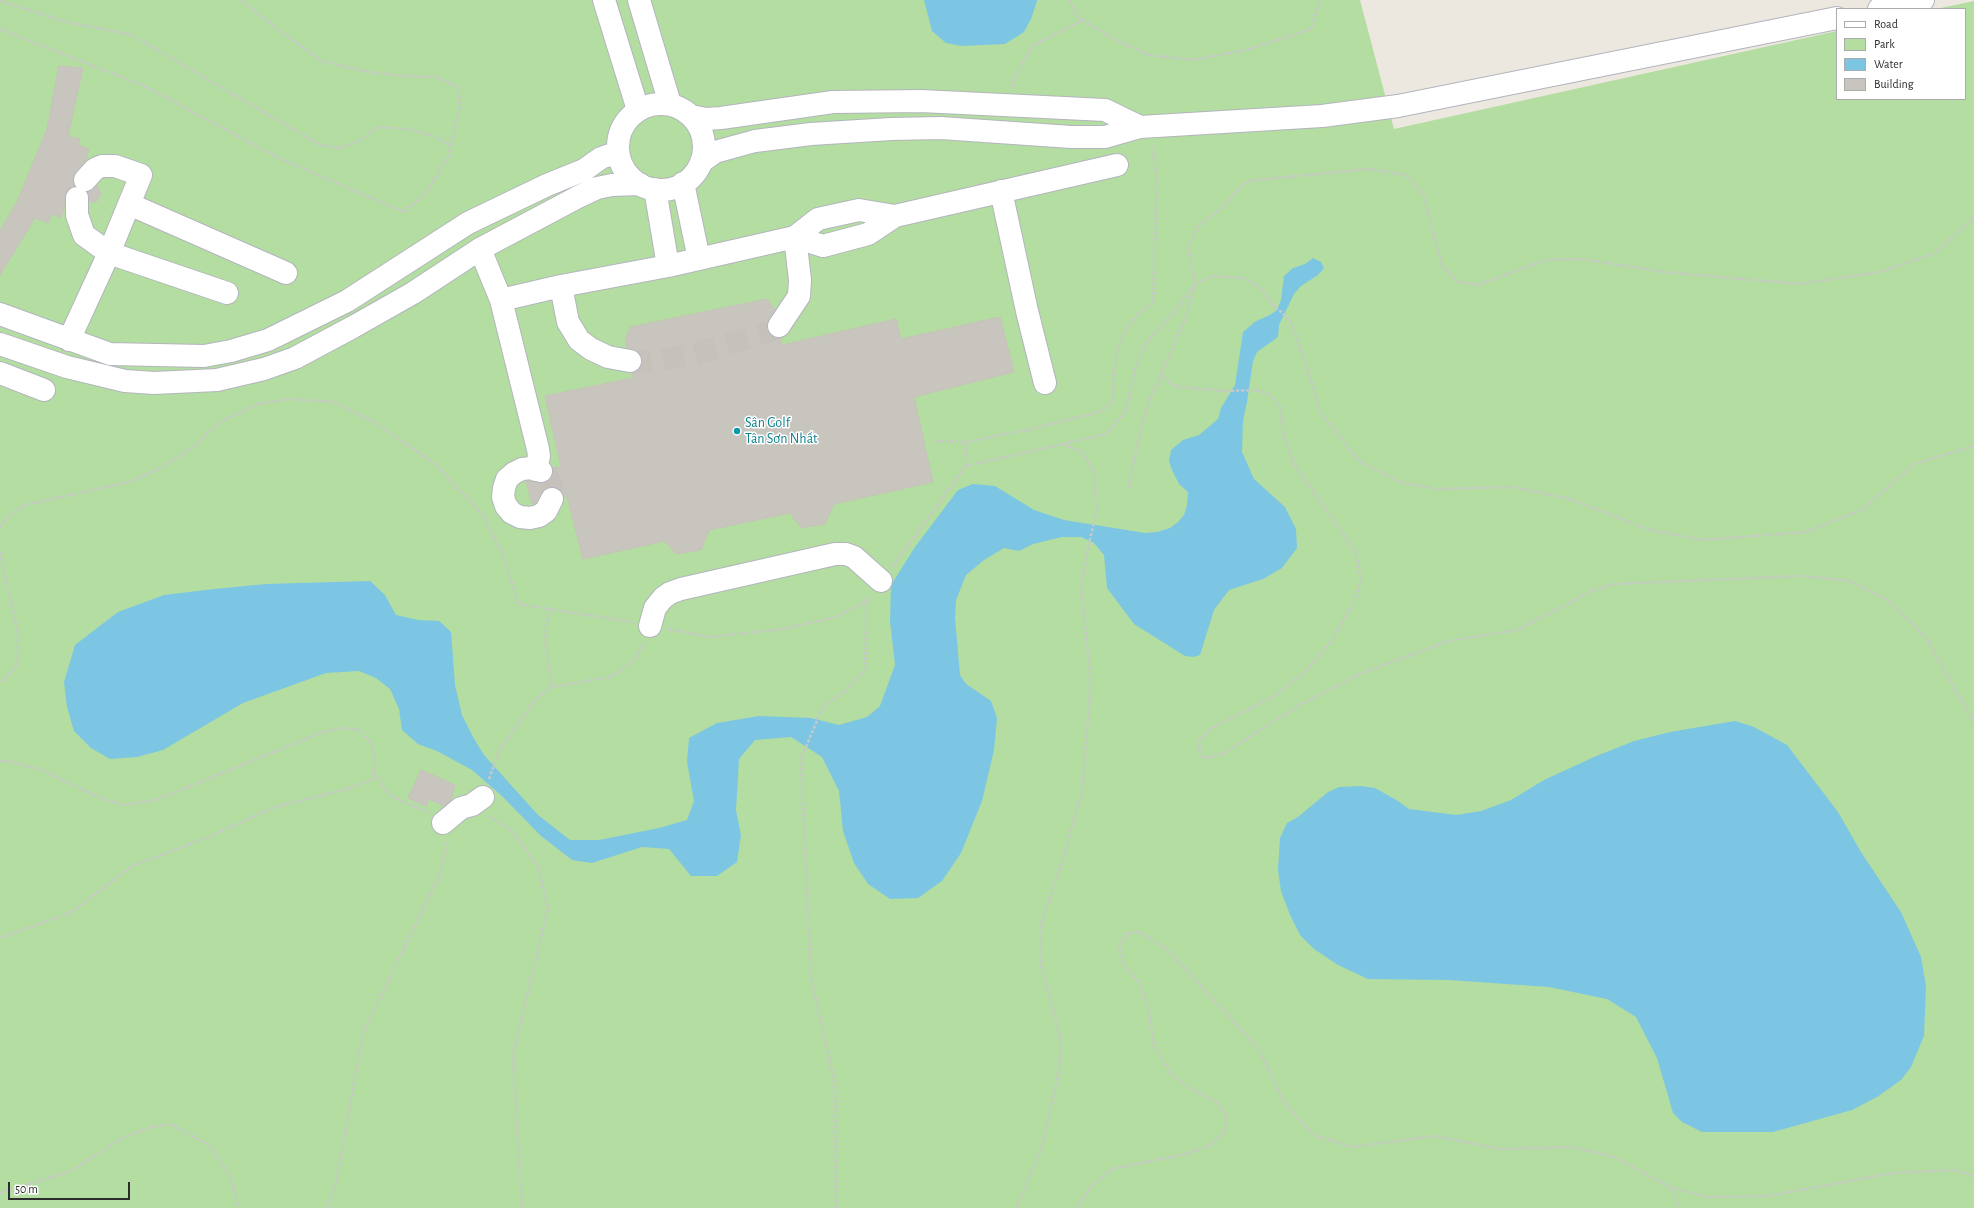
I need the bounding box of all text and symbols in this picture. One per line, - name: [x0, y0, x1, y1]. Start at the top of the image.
- legend: [1836, 8, 1966, 100]
- text: Road: [1874, 18, 1898, 30]
- text: Park: [1874, 38, 1895, 50]
- text: Water: [1874, 58, 1903, 70]
- text: Building: [1874, 78, 1914, 90]
- place label: Sân Golf Tân Sơn Nhất: [745, 415, 818, 448]
- marker: Sân Golf Tân Sơn Nhất: [732, 426, 742, 436]
- scale bar: [10, 1174, 132, 1200]
- text: 50 m: [15, 1183, 38, 1195]

